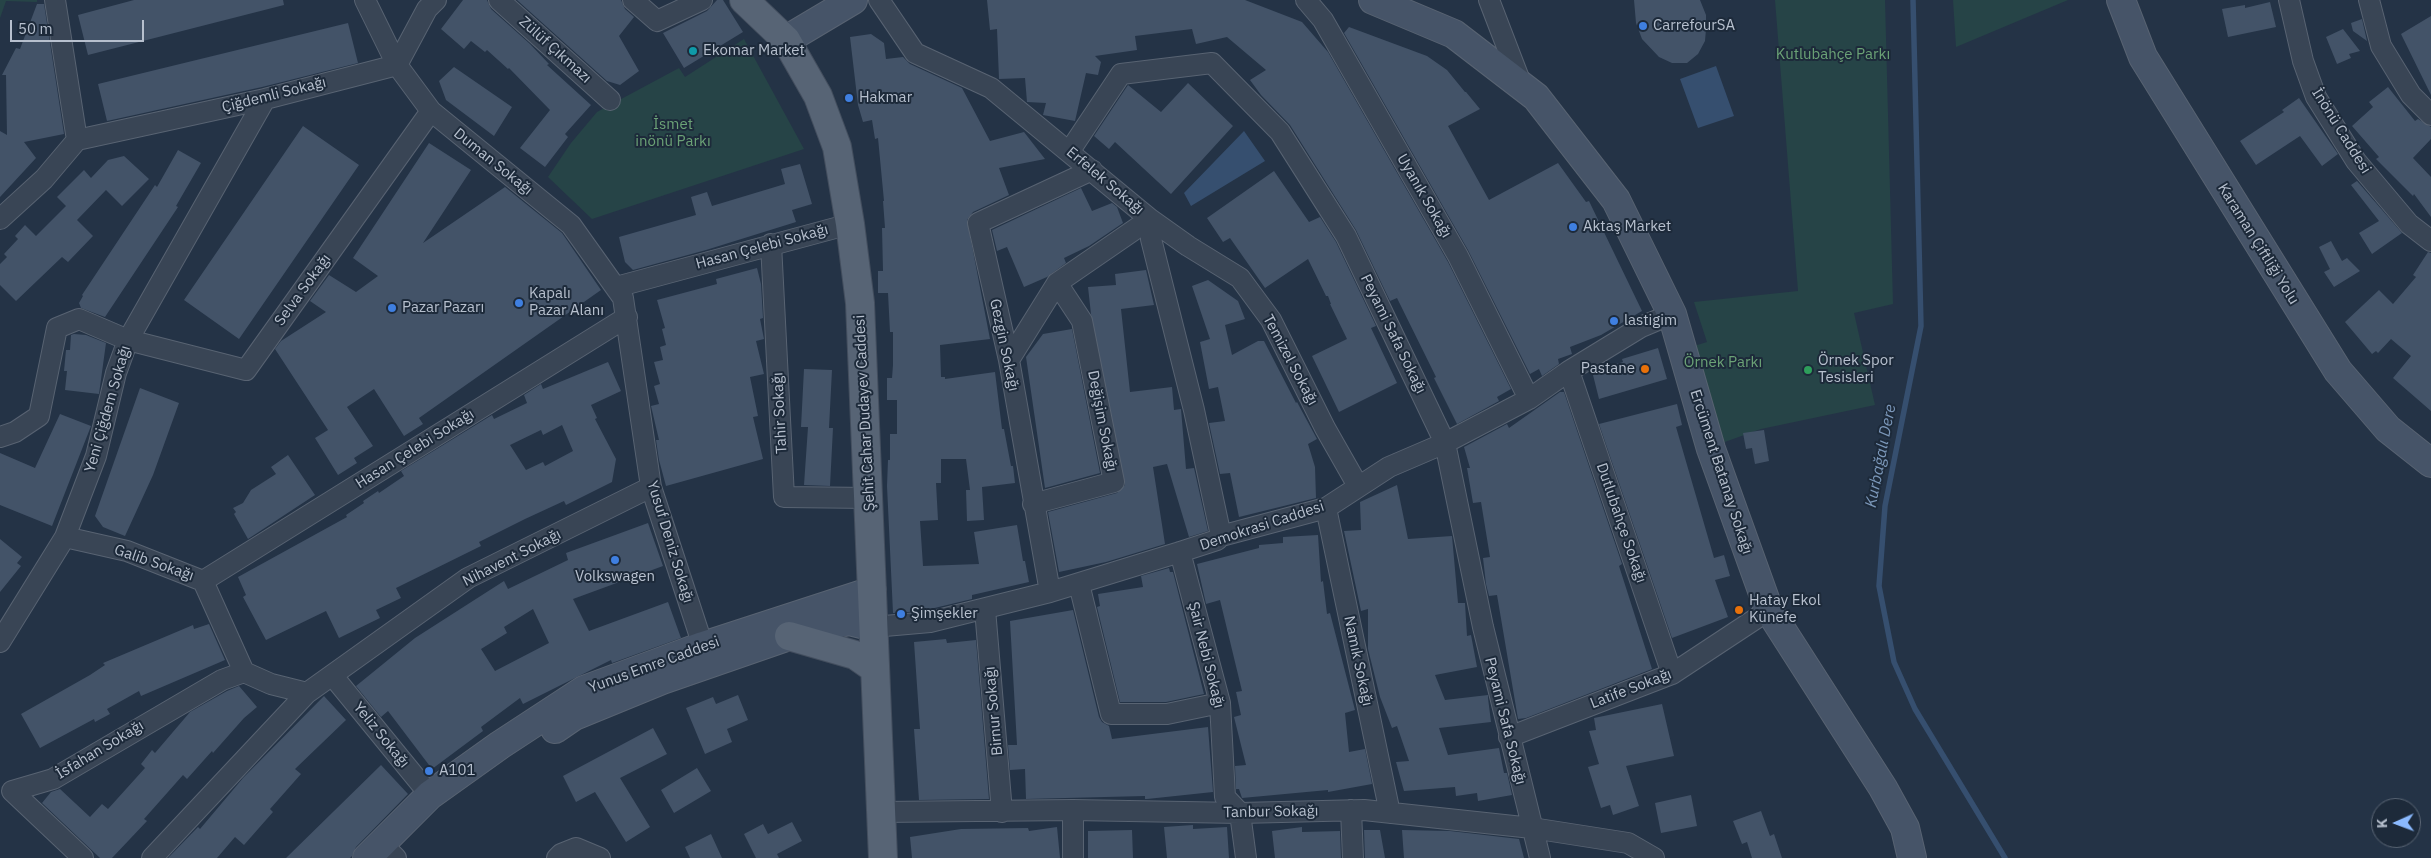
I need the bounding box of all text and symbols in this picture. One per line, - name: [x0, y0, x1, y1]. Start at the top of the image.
- scale bar: [12, 10, 146, 42]
- street label: Zülüf Çıkmazı: [515, 13, 595, 87]
- place label: CarrefourSA: [1653, 17, 1735, 35]
- text: 50 m: [18, 19, 53, 38]
- marker: CarrefourSA: [1637, 20, 1649, 32]
- place label: Ekomar Market: [703, 42, 805, 60]
- marker: Ekomar Market: [687, 45, 699, 57]
- park label: Kutlubahçe Parkı: [1776, 46, 1890, 64]
- street label: Çiğdemli Sokağı: [220, 73, 328, 117]
- street label: İnönü Caddesi: [2308, 85, 2374, 177]
- place label: Hakmar: [859, 89, 912, 107]
- marker: Hakmar: [843, 92, 855, 104]
- park label: İsmet inönü Parkı: [635, 116, 711, 151]
- street label: Duman Sokağı: [450, 125, 536, 199]
- street label: Erfelek Sokağı: [1063, 143, 1147, 219]
- street label: Uyanık Sokağı: [1393, 151, 1455, 241]
- street label: Karaman Çiftliği Yolu: [2213, 180, 2303, 308]
- place label: Aktaş Market: [1583, 218, 1671, 236]
- street label: Hasan Çelebi Sokağı: [694, 221, 830, 273]
- marker: Aktaş Market: [1567, 221, 1579, 233]
- street label: Selva Sokağı: [271, 251, 335, 329]
- street label: Peyami Safa Sokağı: [1356, 271, 1430, 397]
- place label: Kapalı Pazar Alanı: [529, 285, 604, 320]
- marker: Kapalı Pazar Alanı: [513, 297, 525, 309]
- street label: Gezgin Sokağı: [985, 297, 1023, 393]
- place label: Pazar Pazarı: [402, 299, 484, 317]
- marker: Pazar Pazarı: [386, 302, 398, 314]
- street label: Temizel Sokağı: [1259, 312, 1321, 408]
- place label: lastigim: [1624, 312, 1677, 330]
- street label: Şehit Cahar Dudayev Caddesi: [851, 314, 879, 512]
- marker: lastigim: [1608, 315, 1620, 327]
- street label: Yeni Çiğdem Sokağı: [81, 343, 135, 475]
- place label: Örnek Spor Tesisleri: [1818, 352, 1894, 387]
- park label: Örnek Parkı: [1684, 354, 1762, 372]
- place label: Pastane: [1581, 360, 1635, 378]
- marker: Pastane: [1639, 363, 1651, 375]
- marker: Örnek Spor Tesisleri: [1802, 364, 1814, 376]
- street label: Değişim Sokağı: [1083, 369, 1121, 473]
- street label: Tahir Sokağı: [769, 372, 791, 454]
- street label: Ercüment Batanay Sokağı: [1686, 387, 1756, 557]
- water label: Kurbağalı Dere: [1862, 403, 1900, 509]
- street label: Hasan Çelebi Sokağı: [352, 405, 478, 493]
- street label: Dutlubahçe Sokağı: [1592, 461, 1650, 585]
- street label: Yusuf Deniz Sokağı: [643, 479, 697, 605]
- street label: Demokrasi Caddesi: [1198, 497, 1326, 555]
- street label: Nihavent Sokağı: [460, 525, 564, 591]
- street label: Galib Sokağı: [112, 541, 196, 585]
- marker: Volkswagen: [609, 554, 621, 566]
- place label: Volkswagen: [575, 568, 655, 586]
- place label: Hatay Ekol Künefe: [1749, 592, 1821, 627]
- street label: Şair Nebi Sokağı: [1184, 600, 1228, 710]
- marker: Hatay Ekol Künefe: [1733, 604, 1745, 616]
- place label: Şimşekler: [911, 605, 978, 623]
- marker: Şimşekler: [895, 608, 907, 620]
- street label: Namık Sokağı: [1340, 614, 1376, 708]
- street label: Yunus Emre Caddesi: [586, 633, 722, 697]
- street label: Peyami Safa Sokağı: [1480, 656, 1530, 786]
- street label: Birnur Sokağı: [981, 665, 1007, 757]
- street label: Latife Sokağı: [1588, 665, 1674, 713]
- street label: Yeliz Sokağı: [349, 698, 413, 772]
- street label: İsfahan Sokağı: [53, 717, 147, 783]
- place label: A101: [439, 762, 476, 780]
- marker: A101: [423, 765, 435, 777]
- north arrow: [2371, 798, 2421, 848]
- street label: Tanbur Sokağı: [1223, 802, 1319, 822]
- text: K: [2373, 818, 2391, 829]

